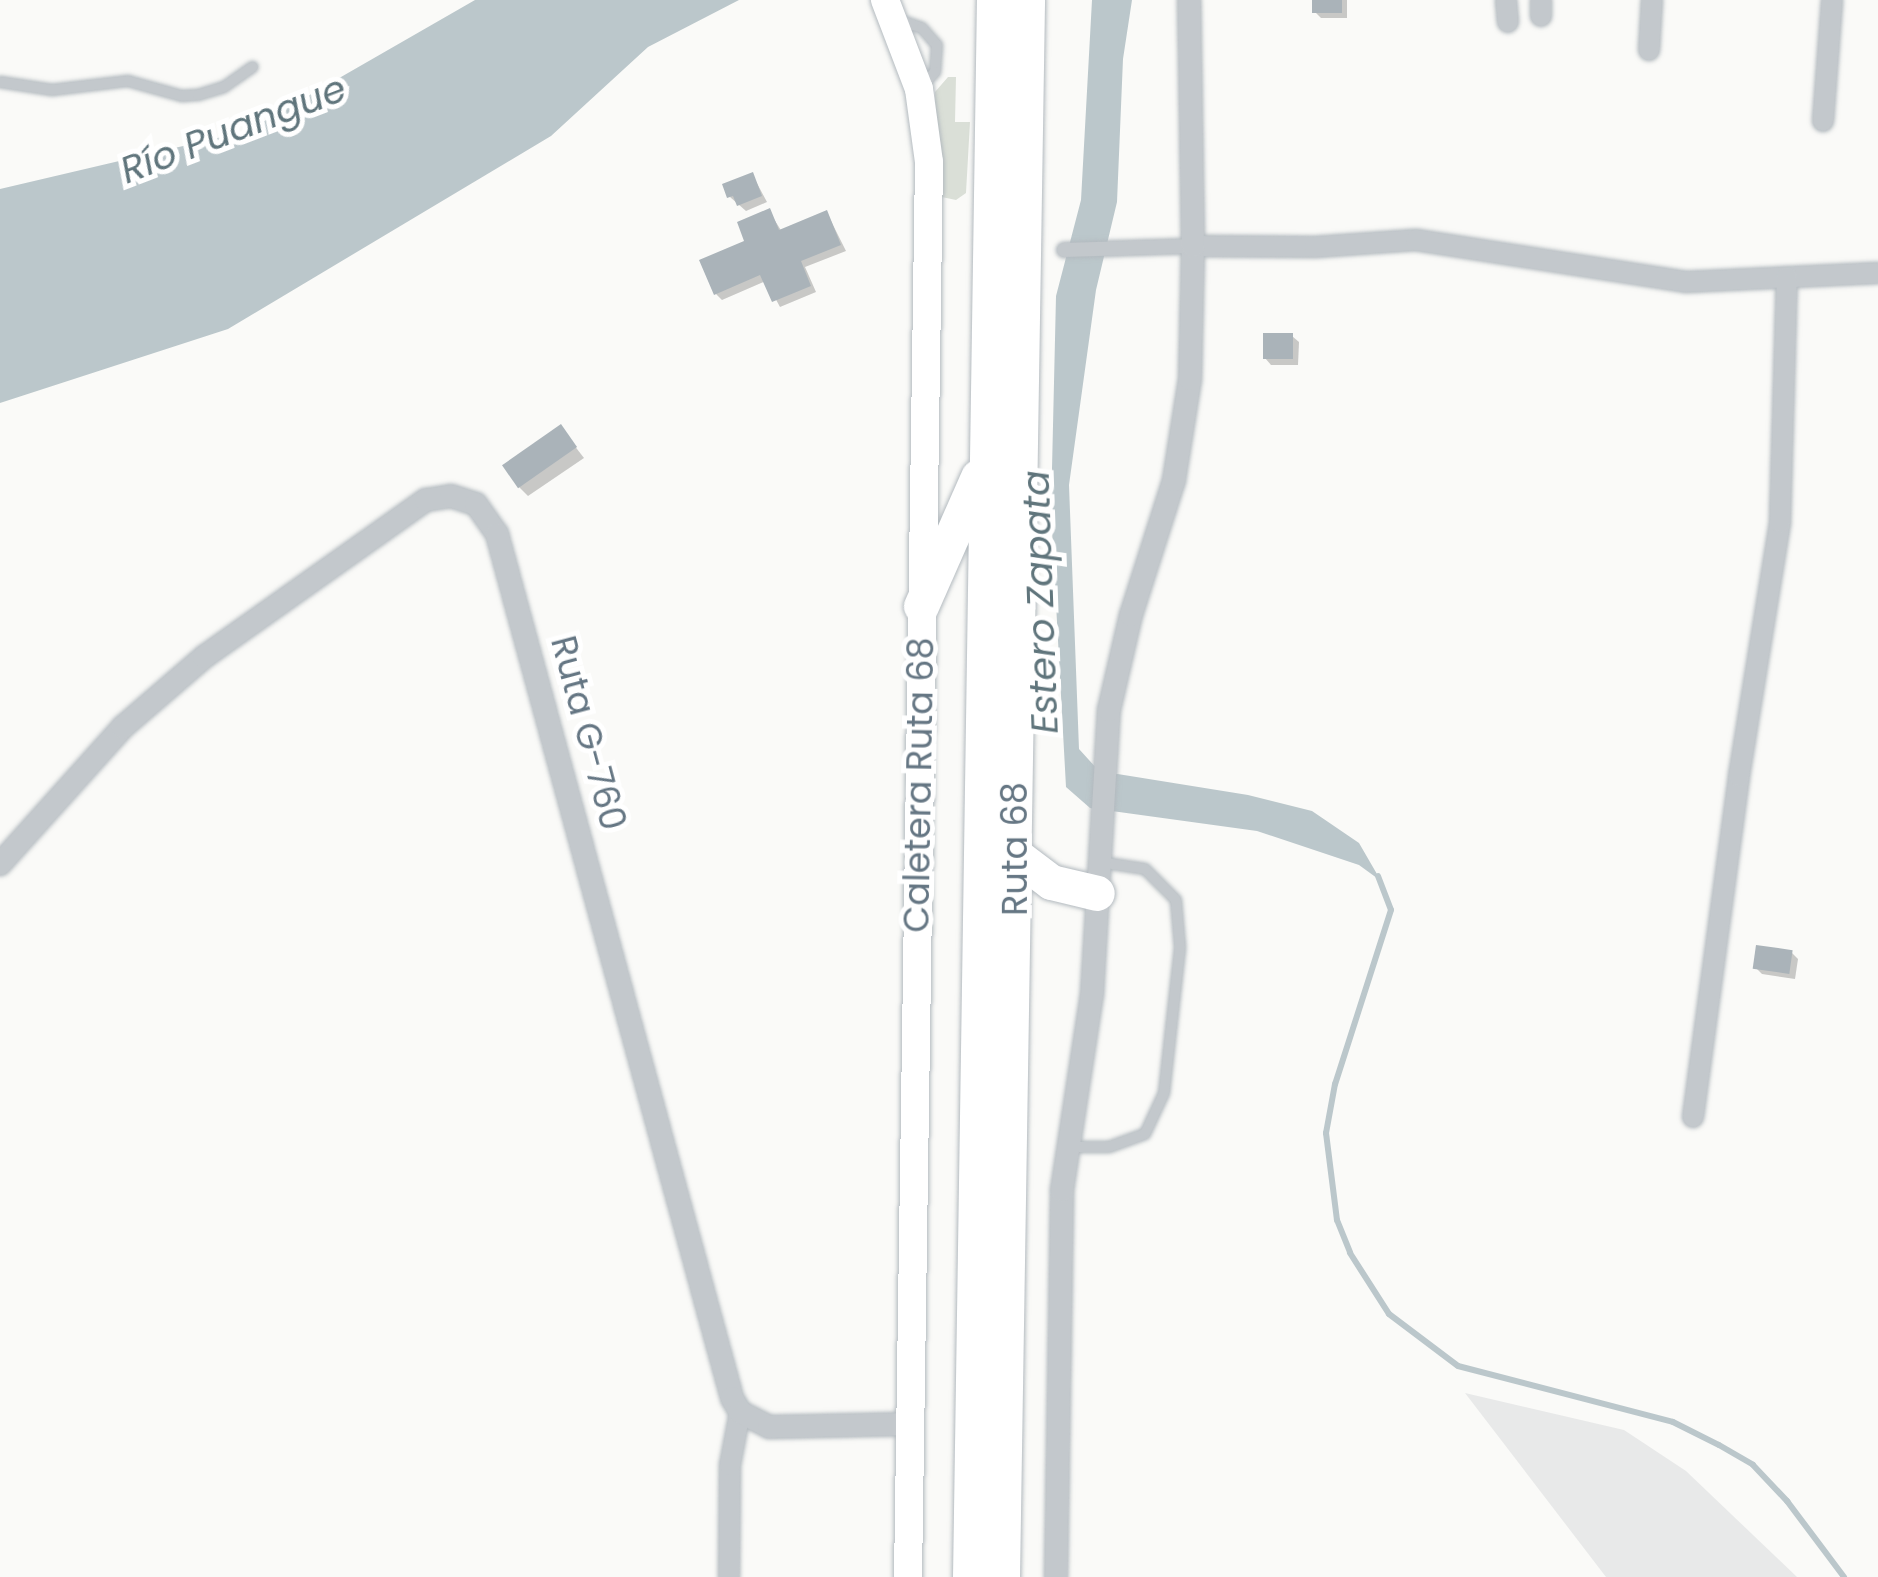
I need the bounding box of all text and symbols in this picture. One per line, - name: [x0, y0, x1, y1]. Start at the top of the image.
- water label: Río Puangue: [114, 65, 352, 193]
- water label: Estero Zapata: [1013, 469, 1067, 735]
- street label: Ruta G-760: [542, 631, 634, 835]
- street label: Caletera Ruta 68: [895, 637, 943, 933]
- street label: Ruta 68: [994, 782, 1036, 916]

